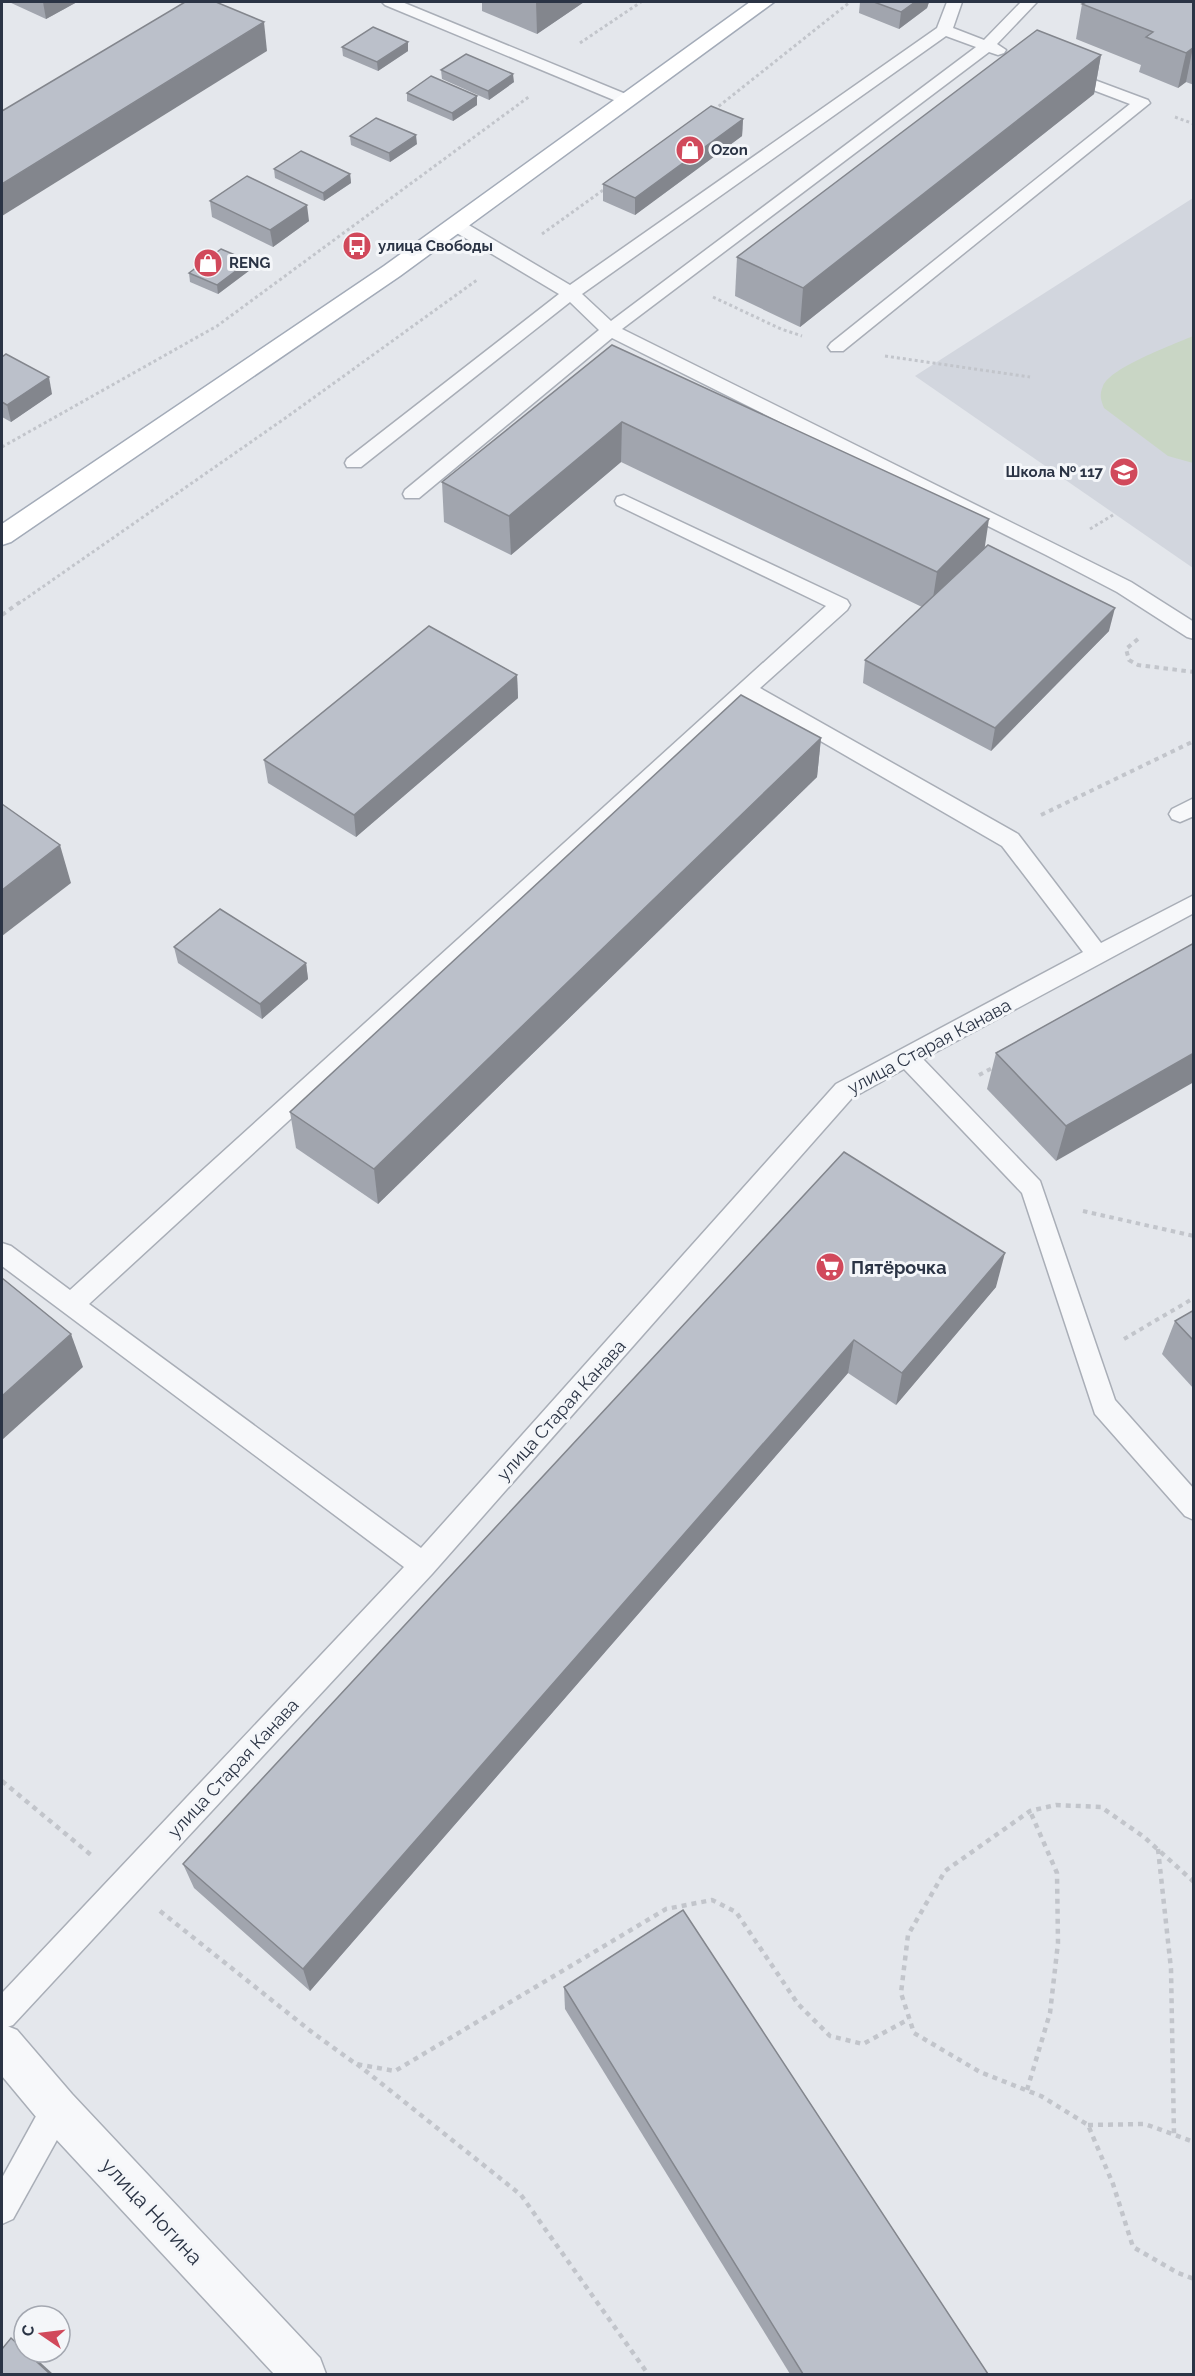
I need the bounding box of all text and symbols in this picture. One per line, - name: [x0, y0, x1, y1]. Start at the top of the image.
- shop icon: Ozon: [674, 134, 706, 166]
- place label: Ozon: [711, 141, 748, 159]
- bus stop icon: улица Свободы: [341, 230, 373, 262]
- place label: улица Свободы: [378, 237, 493, 255]
- shop icon: RENG: [192, 247, 224, 279]
- place label: RENG: [229, 254, 270, 272]
- school or university icon: Школа № 117: [1108, 456, 1140, 488]
- place label: Школа № 117: [1006, 463, 1104, 481]
- street label: улица Старая Канава: [844, 994, 1014, 1098]
- supermarket icon: Пятёрочка: [814, 1251, 846, 1283]
- place label: Пятёрочка: [851, 1257, 947, 1278]
- street label: улица Старая Канава: [492, 1335, 630, 1485]
- street label: улица Старая Канава: [163, 1694, 303, 1842]
- street label: улица Ногина: [96, 2152, 208, 2270]
- north arrow: [12, 2304, 72, 2364]
- text: С: [17, 2323, 38, 2338]

